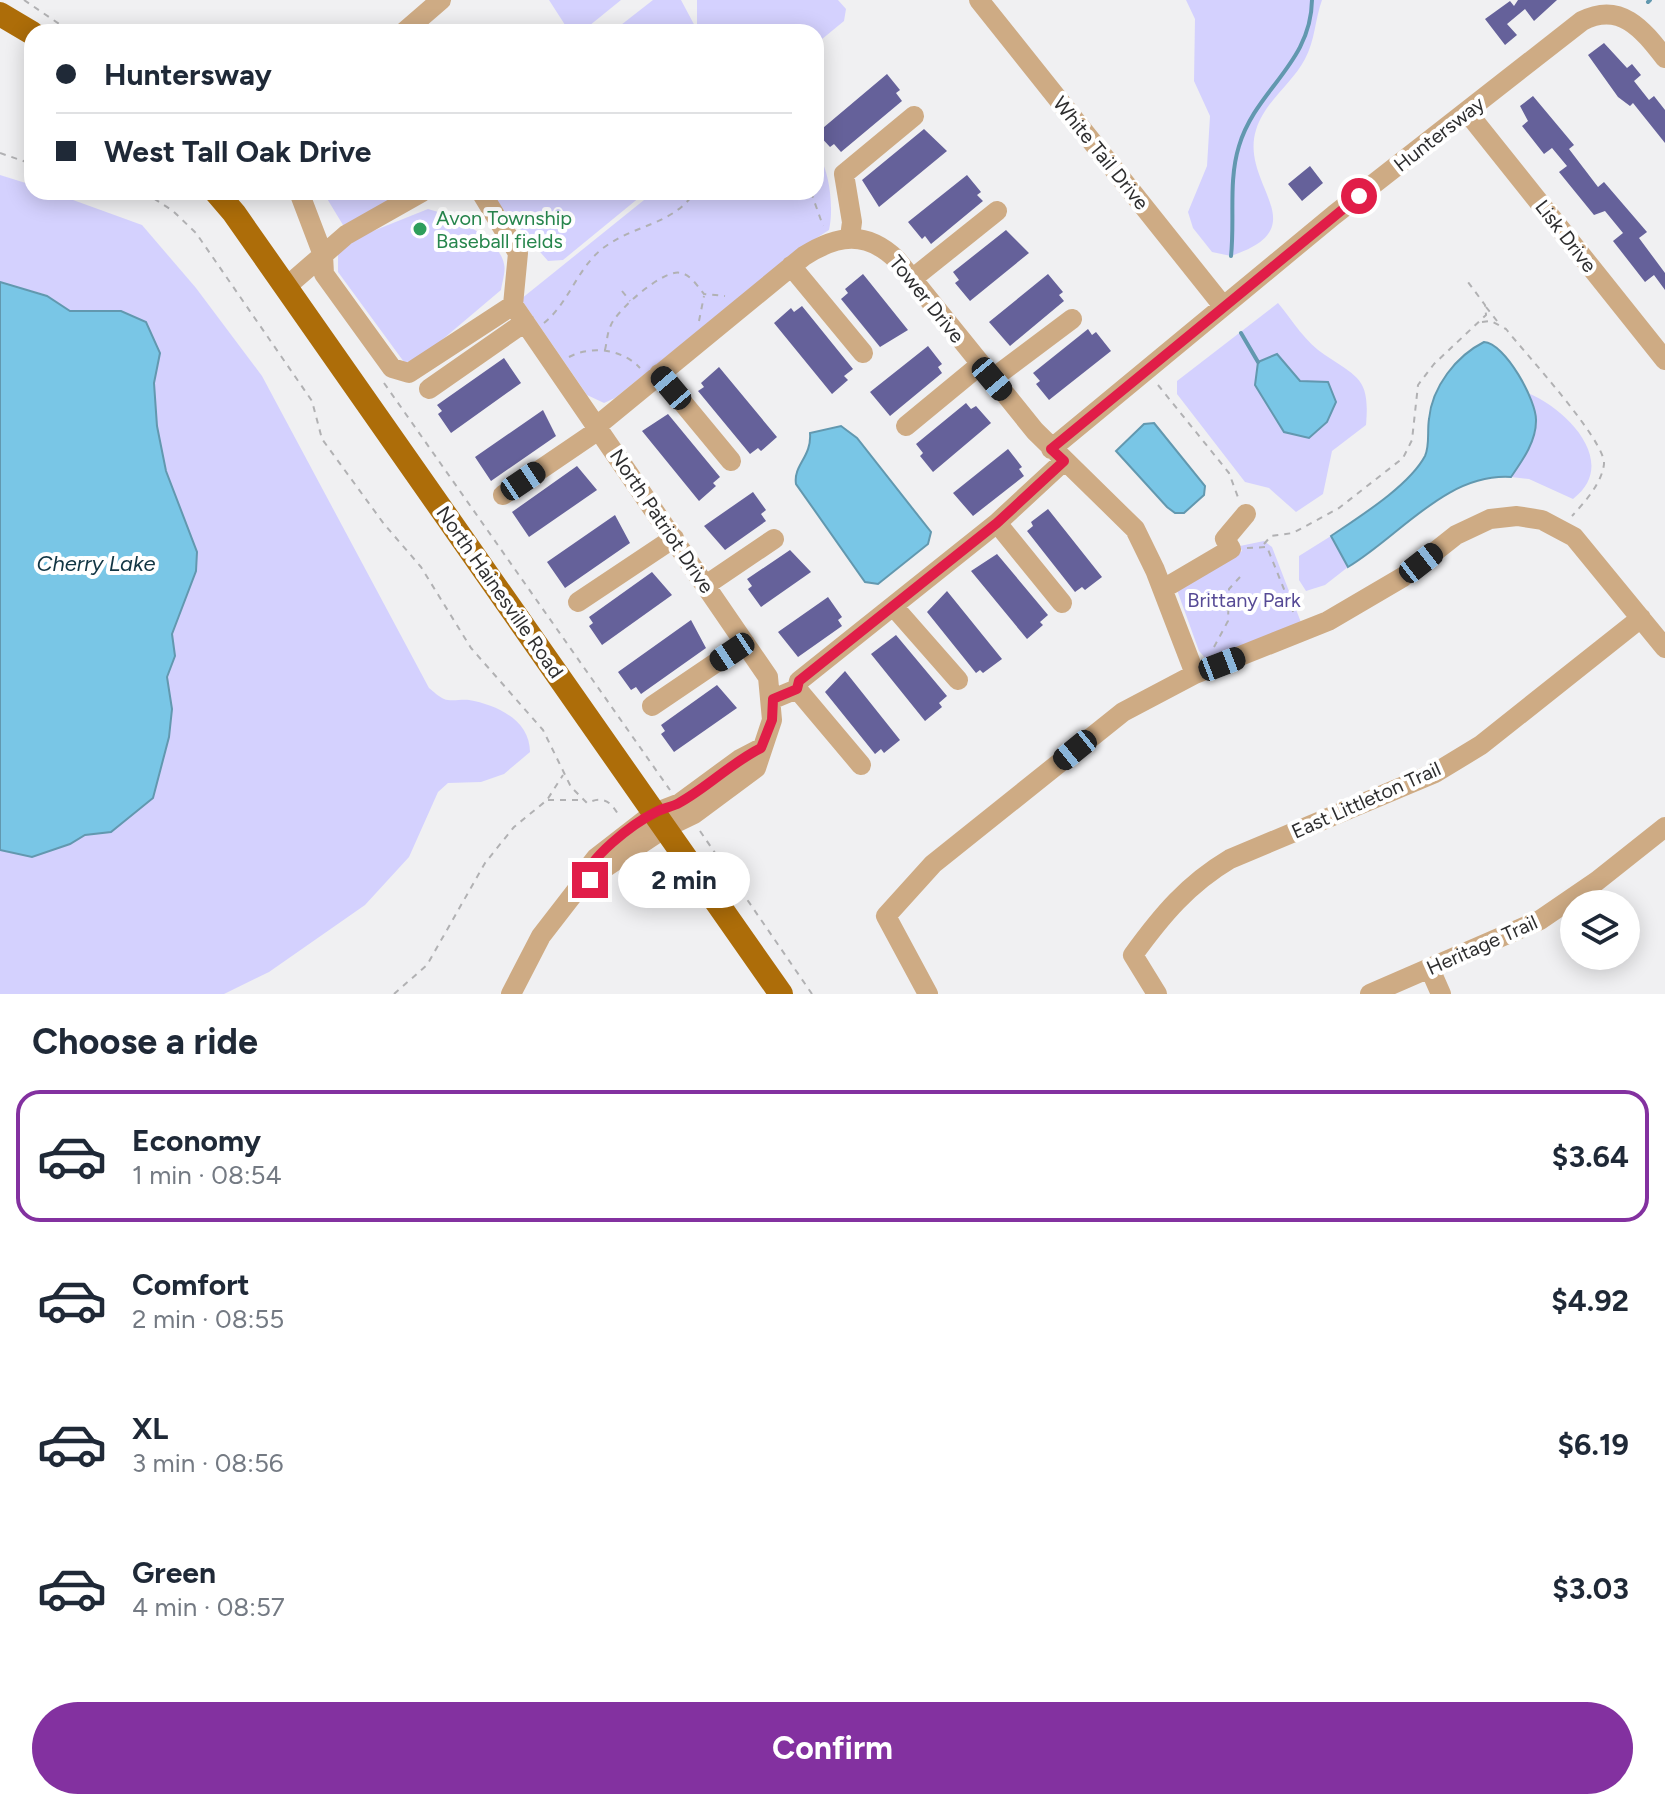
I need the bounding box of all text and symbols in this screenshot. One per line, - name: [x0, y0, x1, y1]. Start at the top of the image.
- text: Huntersway: [104, 56, 272, 93]
- street label: Huntersway: [1389, 91, 1489, 177]
- street label: White Tail Drive: [1048, 92, 1154, 214]
- text: West Tall Oak Drive: [104, 133, 371, 170]
- route start: [1341, 178, 1377, 214]
- street label: Lisk Drive: [1530, 195, 1602, 277]
- place label: Avon Township Baseball fields: [436, 206, 572, 253]
- marker: Avon Township Baseball fields: [411, 220, 429, 238]
- street label: Tower Drive: [884, 250, 970, 348]
- car: [967, 353, 1017, 405]
- car: [646, 362, 696, 414]
- street label: North Patriot Drive: [605, 444, 719, 598]
- car: [496, 458, 550, 504]
- street label: North Hainesville Road: [432, 501, 568, 683]
- car: [1395, 539, 1447, 587]
- water label: Cherry Lake: [37, 550, 155, 577]
- park label: Brittany Park: [1187, 588, 1301, 612]
- car: [705, 629, 759, 675]
- car: [1195, 644, 1249, 684]
- car: [1049, 726, 1101, 774]
- street label: East Littleton Trail: [1288, 756, 1444, 844]
- callout: 2 min: [618, 852, 750, 908]
- route end: [572, 862, 608, 898]
- text: 2 min: [651, 864, 717, 896]
- map controls: [1560, 890, 1640, 970]
- button: layers: [1560, 890, 1640, 970]
- street label: Heritage Trail: [1423, 910, 1541, 980]
- text: Choose a ride: [32, 1020, 258, 1063]
- icon: car: [36, 1120, 108, 1192]
- text: Economy: [132, 1122, 261, 1159]
- text: $3.64: [1552, 1138, 1629, 1175]
- text: 1 min · 08:54: [132, 1159, 282, 1191]
- icon: car: [36, 1264, 108, 1336]
- text: Comfort: [132, 1266, 250, 1303]
- text: $4.92: [1551, 1282, 1629, 1319]
- text: 2 min · 08:55: [132, 1303, 284, 1335]
- icon: car: [36, 1408, 108, 1480]
- text: XL: [132, 1410, 168, 1447]
- text: $6.19: [1557, 1426, 1629, 1463]
- text: 3 min · 08:56: [132, 1447, 284, 1479]
- icon: car: [36, 1552, 108, 1624]
- text: Green: [132, 1554, 216, 1591]
- text: $3.03: [1552, 1570, 1629, 1607]
- text: 4 min · 08:57: [132, 1591, 285, 1623]
- button: Confirm: [32, 1702, 1633, 1794]

